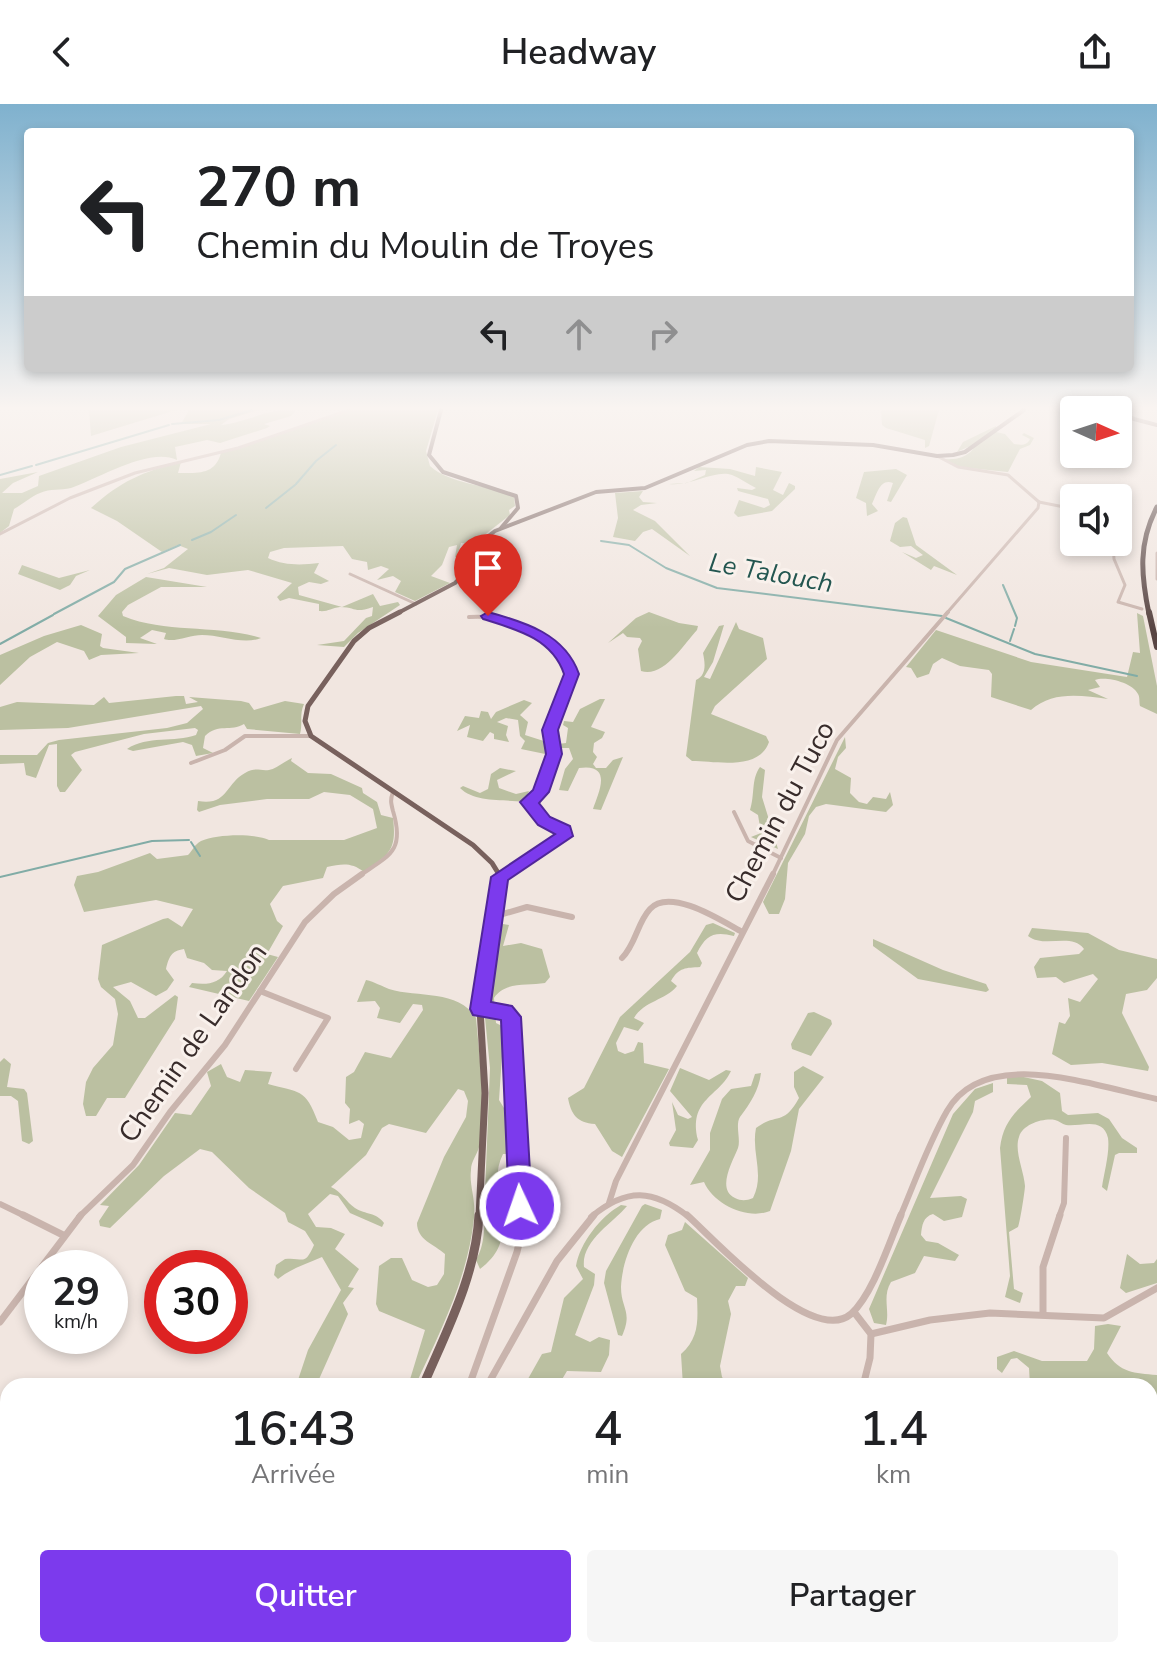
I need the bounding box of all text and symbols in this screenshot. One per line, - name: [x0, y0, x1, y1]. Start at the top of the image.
- text: Headway: [501, 28, 656, 77]
- icon: back: [40, 30, 84, 74]
- icon: share: [1073, 30, 1117, 74]
- text: 270 m: [196, 149, 361, 226]
- icon: left: [64, 160, 168, 264]
- text: Chemin du Moulin de Troyes: [196, 222, 654, 271]
- icon: left: [473, 312, 517, 356]
- icon: ahead: [557, 312, 601, 356]
- icon: right: [641, 312, 685, 356]
- north arrow: [1060, 396, 1132, 468]
- map controls: [1060, 396, 1132, 556]
- button: sound: [1060, 484, 1132, 556]
- pin: [454, 534, 522, 616]
- water label: Le Talouch: [706, 545, 836, 601]
- icon: arrive: [466, 546, 510, 590]
- street label: Chemin du Tuco: [716, 714, 844, 910]
- street label: Chemin de Landon: [110, 936, 276, 1150]
- position arrow: [478, 1164, 562, 1248]
- speed limit sign: 30: [144, 1250, 248, 1354]
- text: 29: [52, 1265, 100, 1319]
- text: km/h: [54, 1308, 98, 1335]
- text: 16:43: [230, 1396, 356, 1462]
- text: 4: [593, 1396, 622, 1462]
- text: 1.4: [859, 1396, 928, 1462]
- text: Arrivée: [251, 1457, 335, 1492]
- text: min: [586, 1457, 629, 1492]
- text: km: [876, 1457, 911, 1492]
- button: Quitter: [40, 1550, 571, 1642]
- button: Partager: [587, 1550, 1118, 1642]

